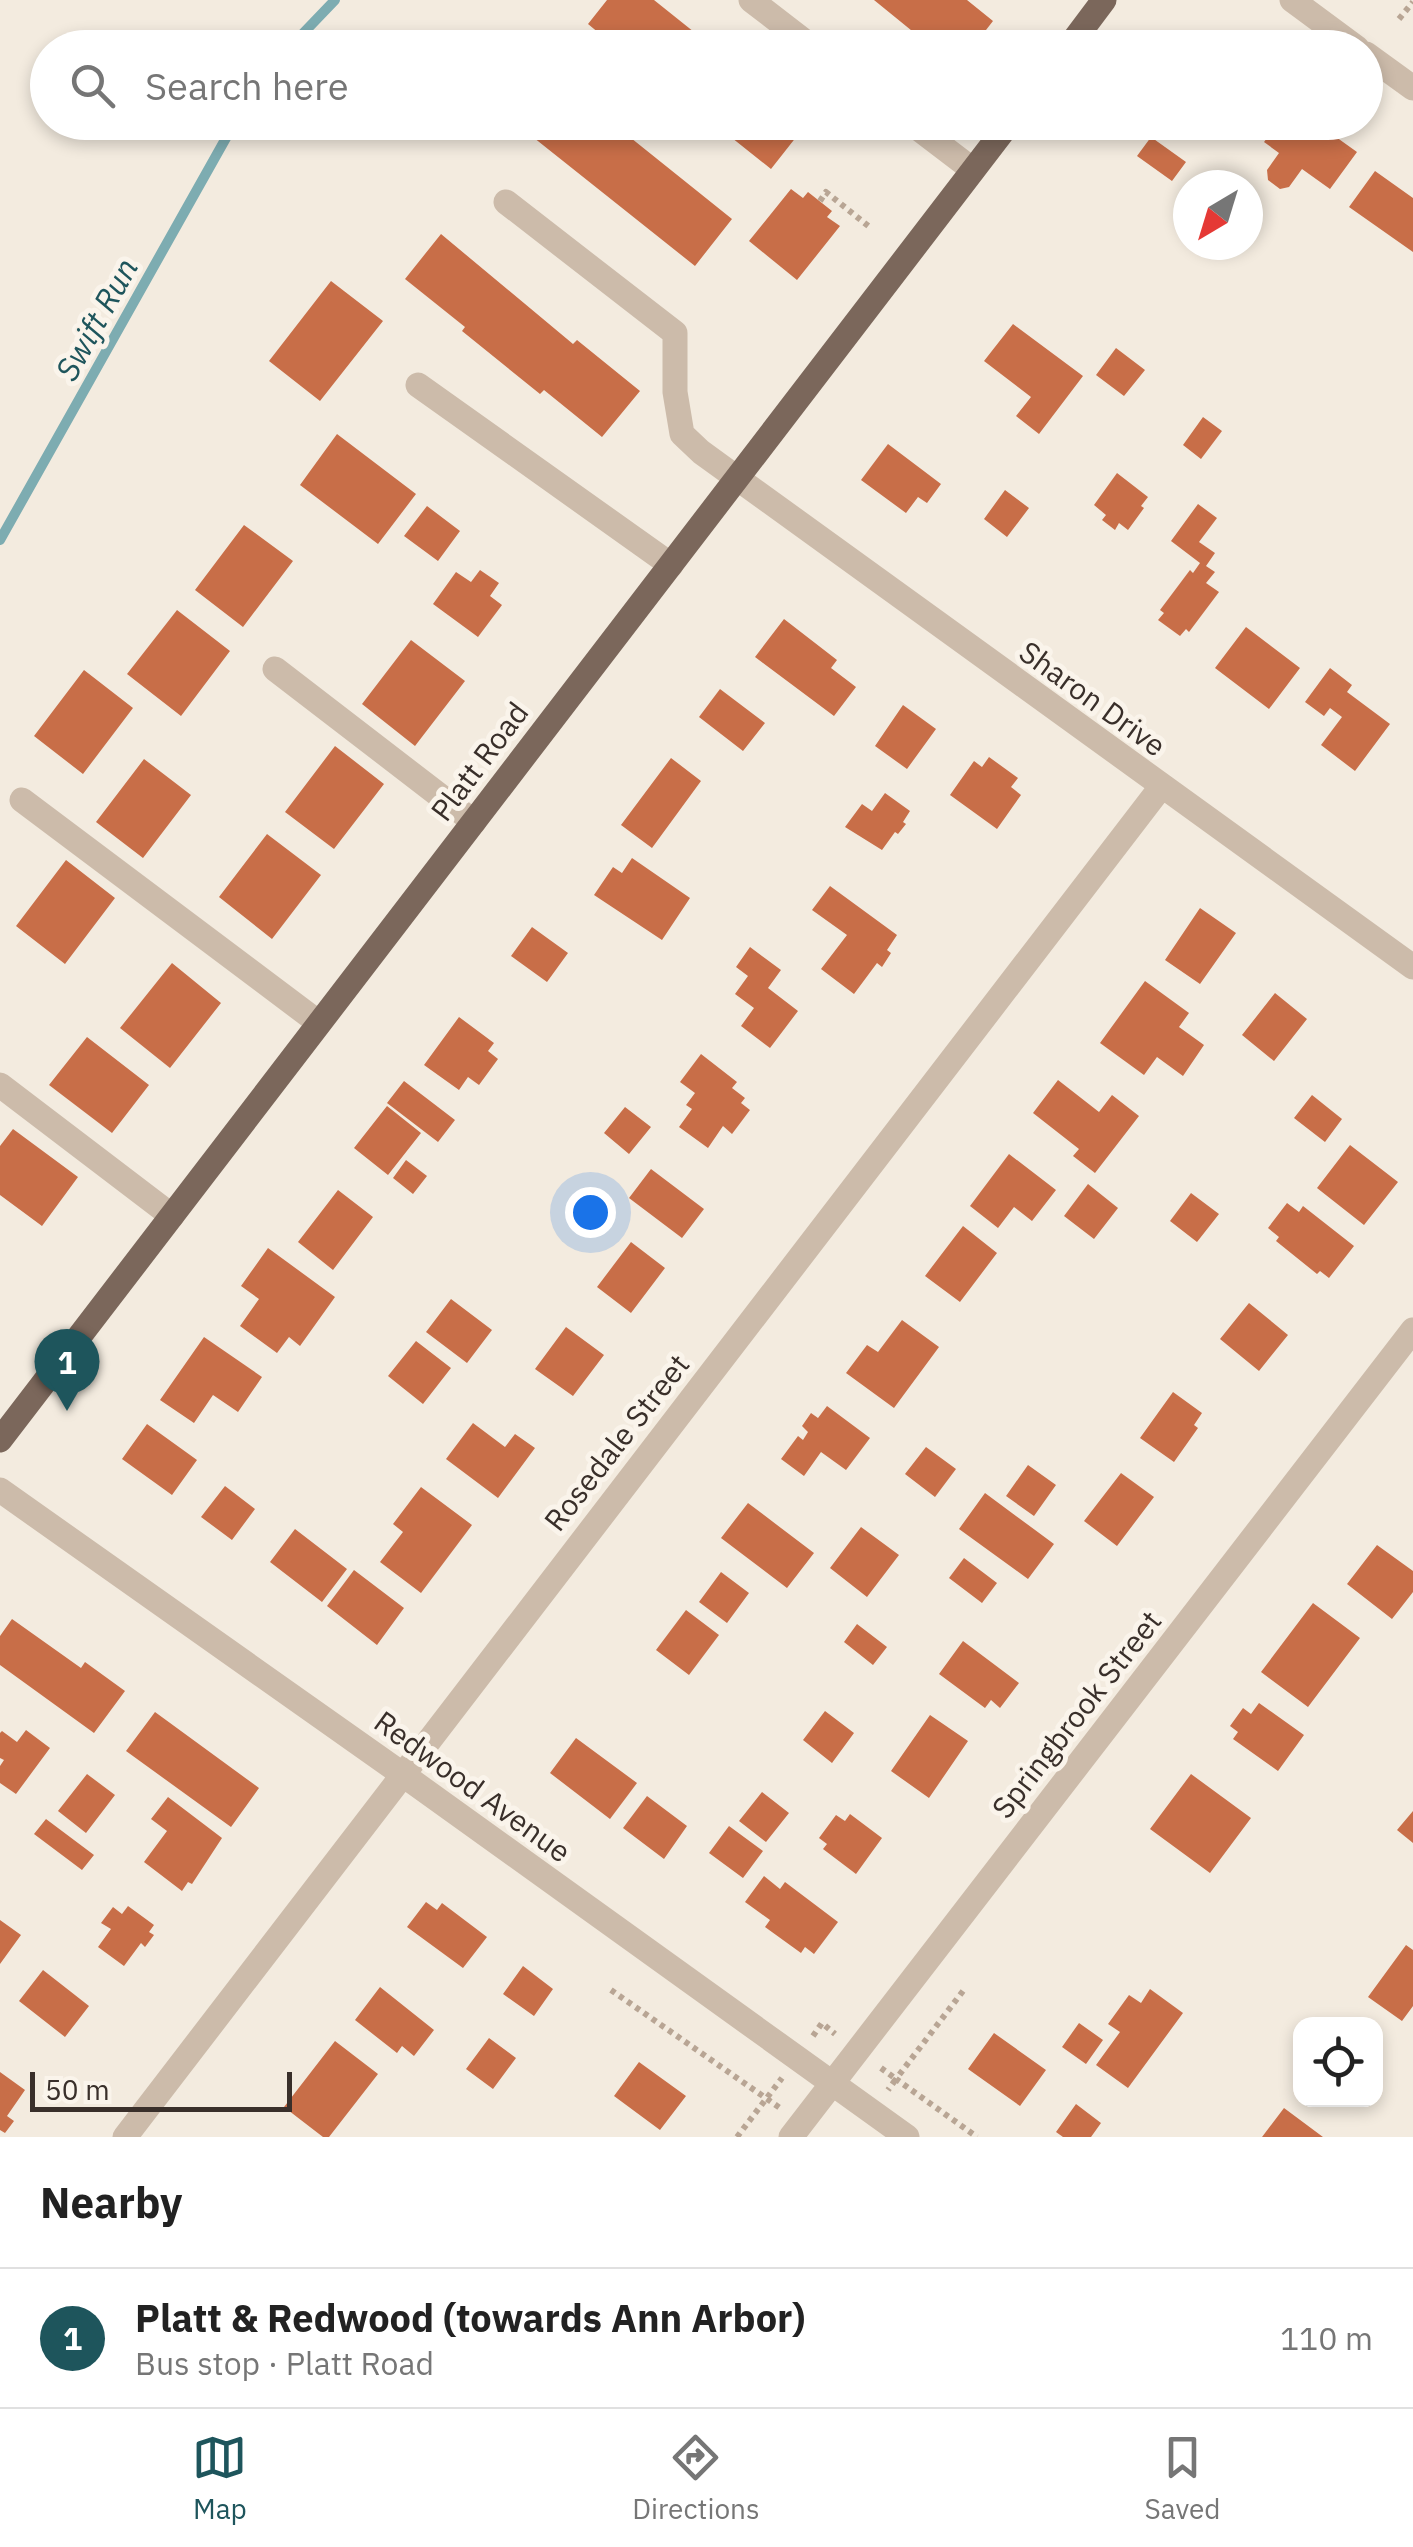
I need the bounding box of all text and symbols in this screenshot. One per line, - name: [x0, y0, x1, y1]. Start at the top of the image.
- search box: [30, 30, 1383, 140]
- icon: search: [65, 58, 120, 113]
- text: Search here: [145, 61, 349, 110]
- north arrow: [1173, 170, 1263, 260]
- water label: Swift Run: [45, 250, 147, 388]
- street label: Sharon Drive: [1012, 632, 1174, 764]
- street label: Platt Road: [422, 694, 536, 828]
- your location: [565, 1187, 616, 1238]
- pin: 1: [34, 1328, 100, 1411]
- street label: Rosedale Street: [535, 1346, 697, 1538]
- street label: Springbrook Street: [983, 1602, 1169, 1826]
- street label: Redwood Avenue: [367, 1702, 579, 1870]
- map controls: [1293, 2017, 1383, 2107]
- button: locate: [1293, 2017, 1383, 2107]
- scale bar: [30, 2067, 292, 2112]
- text: 50 m: [45, 2071, 110, 2108]
- text: Nearby: [40, 2175, 182, 2230]
- text: Platt & Redwood (towards Ann Arbor): [135, 2293, 805, 2342]
- text: 1: [63, 2317, 82, 2359]
- text: 110 m: [1280, 2317, 1373, 2359]
- text: Bus stop · Platt Road: [135, 2342, 434, 2384]
- tab: Map: [192, 2430, 247, 2527]
- tab: Directions: [632, 2430, 760, 2527]
- tab: Saved: [1144, 2430, 1221, 2527]

